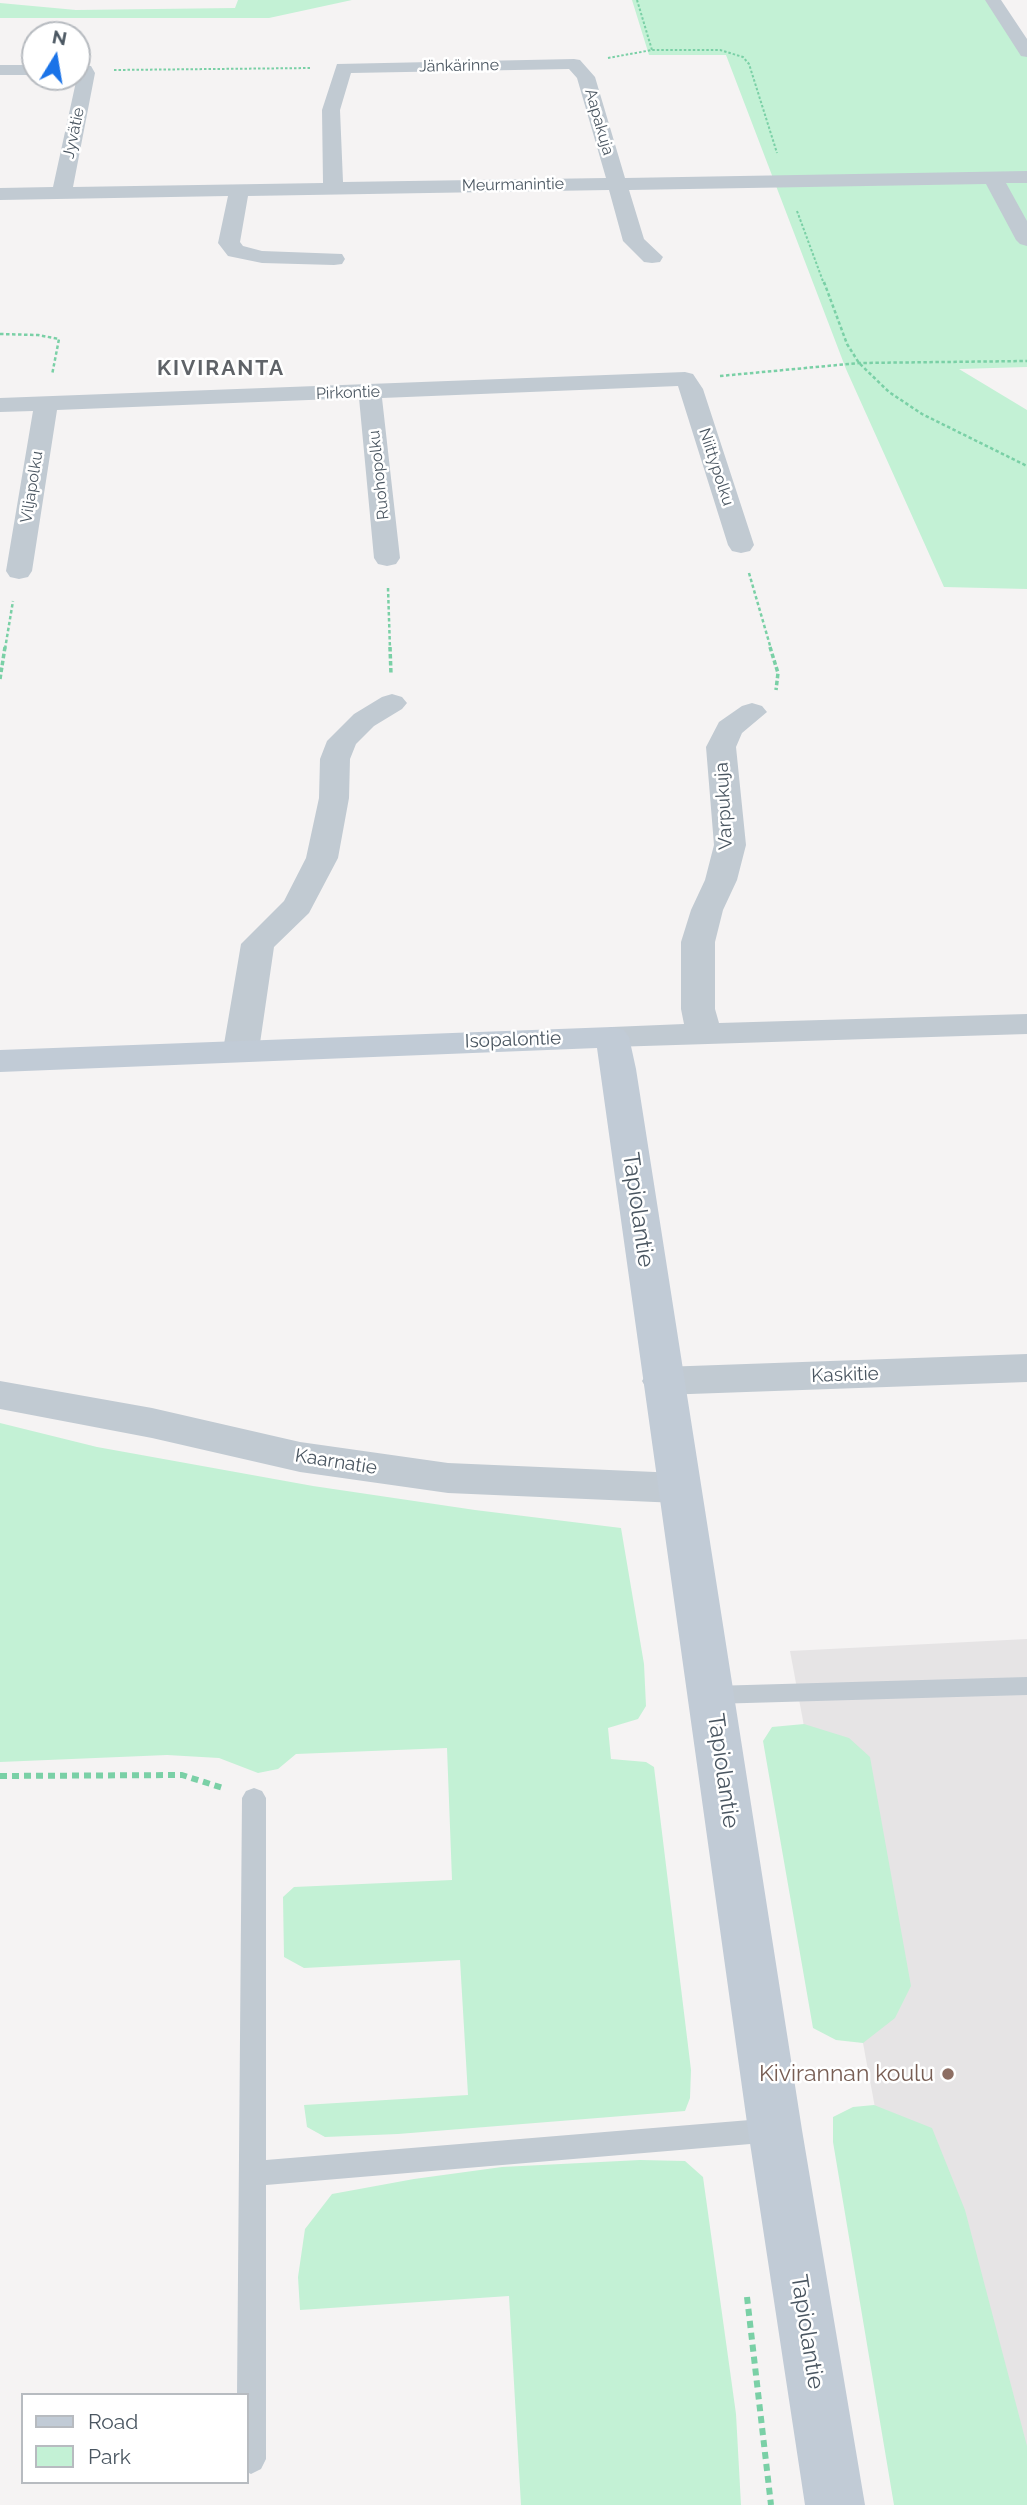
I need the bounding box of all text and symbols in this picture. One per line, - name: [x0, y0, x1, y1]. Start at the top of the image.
- north arrow: [21, 21, 91, 91]
- text: N: [50, 25, 69, 50]
- street label: Jänkärinne: [419, 56, 499, 76]
- street label: Aapakuja: [580, 87, 618, 157]
- street label: Jyvätie: [59, 106, 89, 160]
- street label: Meurmanintie: [462, 175, 564, 195]
- district label: KIVIRANTA: [158, 356, 284, 382]
- street label: Pirkontie: [316, 382, 380, 404]
- street label: Niittypolku: [694, 426, 738, 508]
- street label: Ruohopolku: [365, 429, 393, 521]
- street label: Viljapolku: [17, 450, 47, 524]
- street label: Varpukuja: [710, 761, 738, 851]
- street label: Isopalontie: [464, 1027, 562, 1053]
- street label: Tapiolantie: [616, 1151, 660, 1269]
- street label: Kaskitie: [811, 1362, 879, 1388]
- street label: Kaarnatie: [293, 1444, 379, 1480]
- street label: Tapiolantie: [701, 1712, 745, 1830]
- place label: Kivirannan koulu: [759, 2060, 934, 2088]
- marker: Kivirannan koulu: [940, 2066, 956, 2082]
- street label: Tapiolantie: [784, 2273, 830, 2391]
- legend: [21, 2393, 248, 2484]
- text: Road: [88, 2409, 138, 2434]
- text: Park: [88, 2444, 131, 2469]

